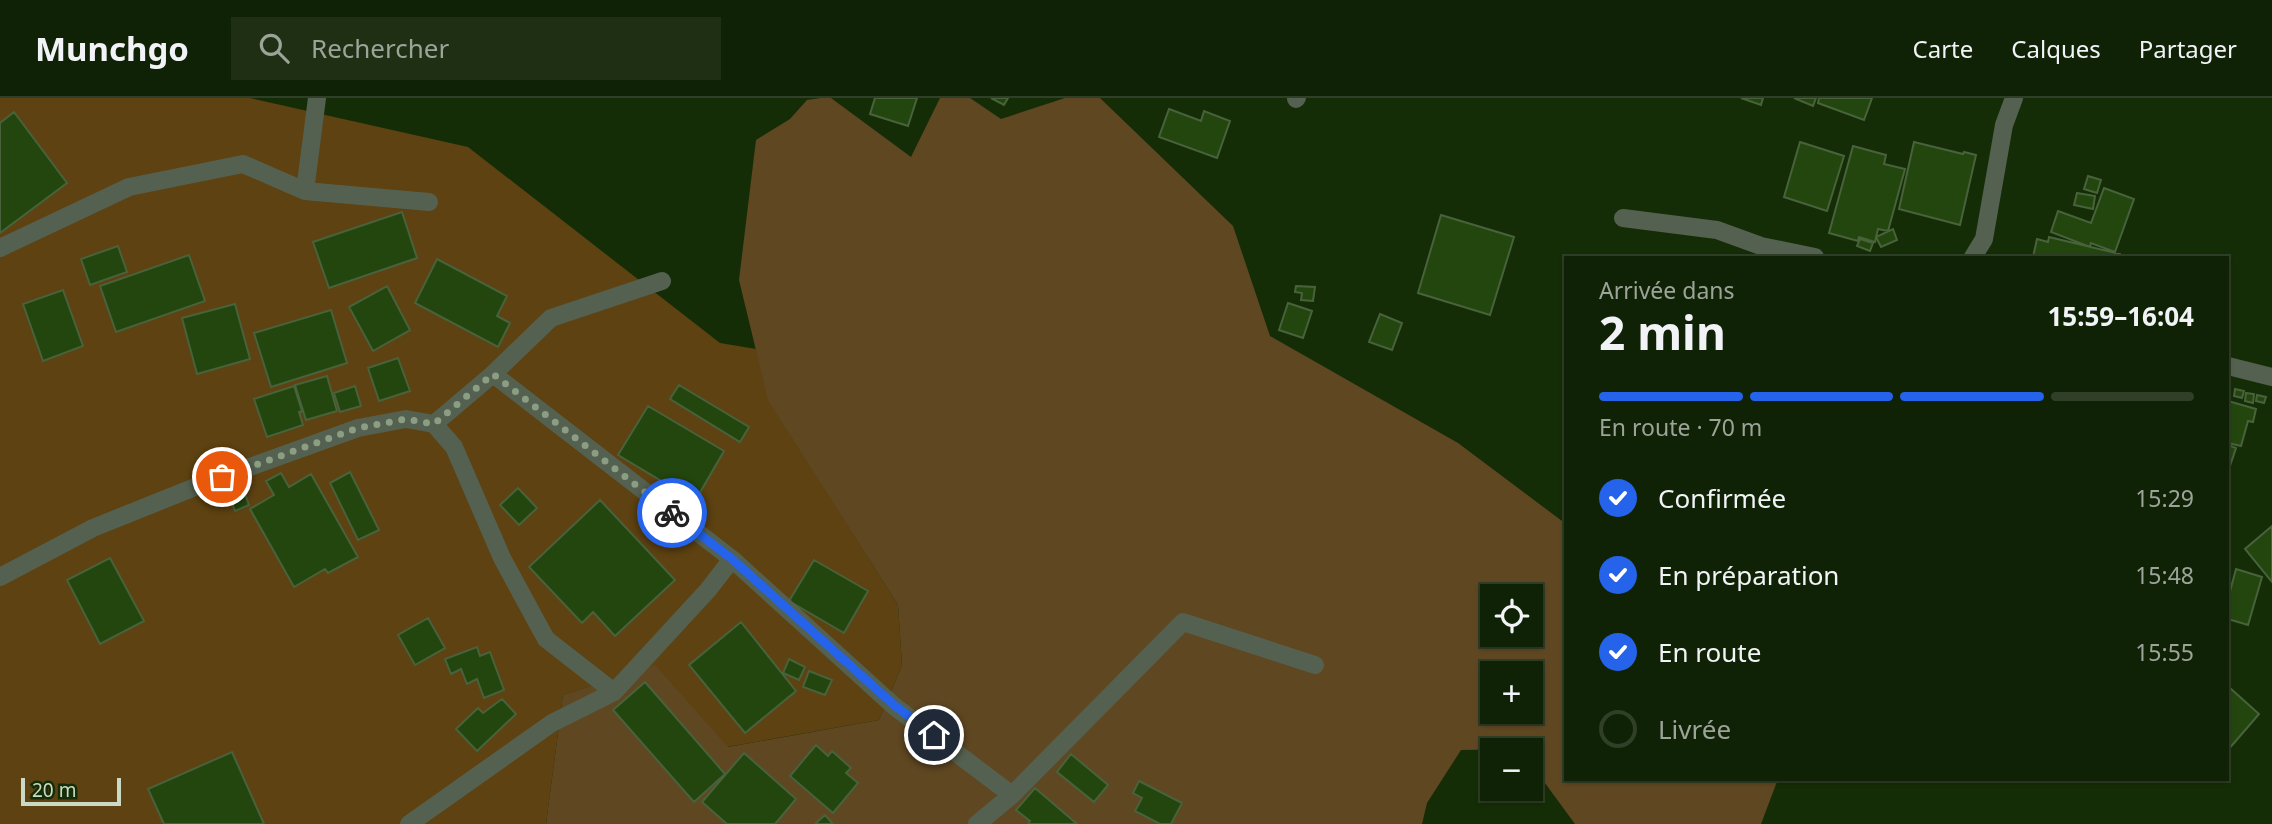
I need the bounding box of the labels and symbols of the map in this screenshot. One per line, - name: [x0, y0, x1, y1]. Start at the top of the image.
- pin: [192, 447, 252, 507]
- courier: [637, 478, 707, 548]
- pin: [904, 705, 964, 765]
- scale bar: [21, 775, 121, 807]

